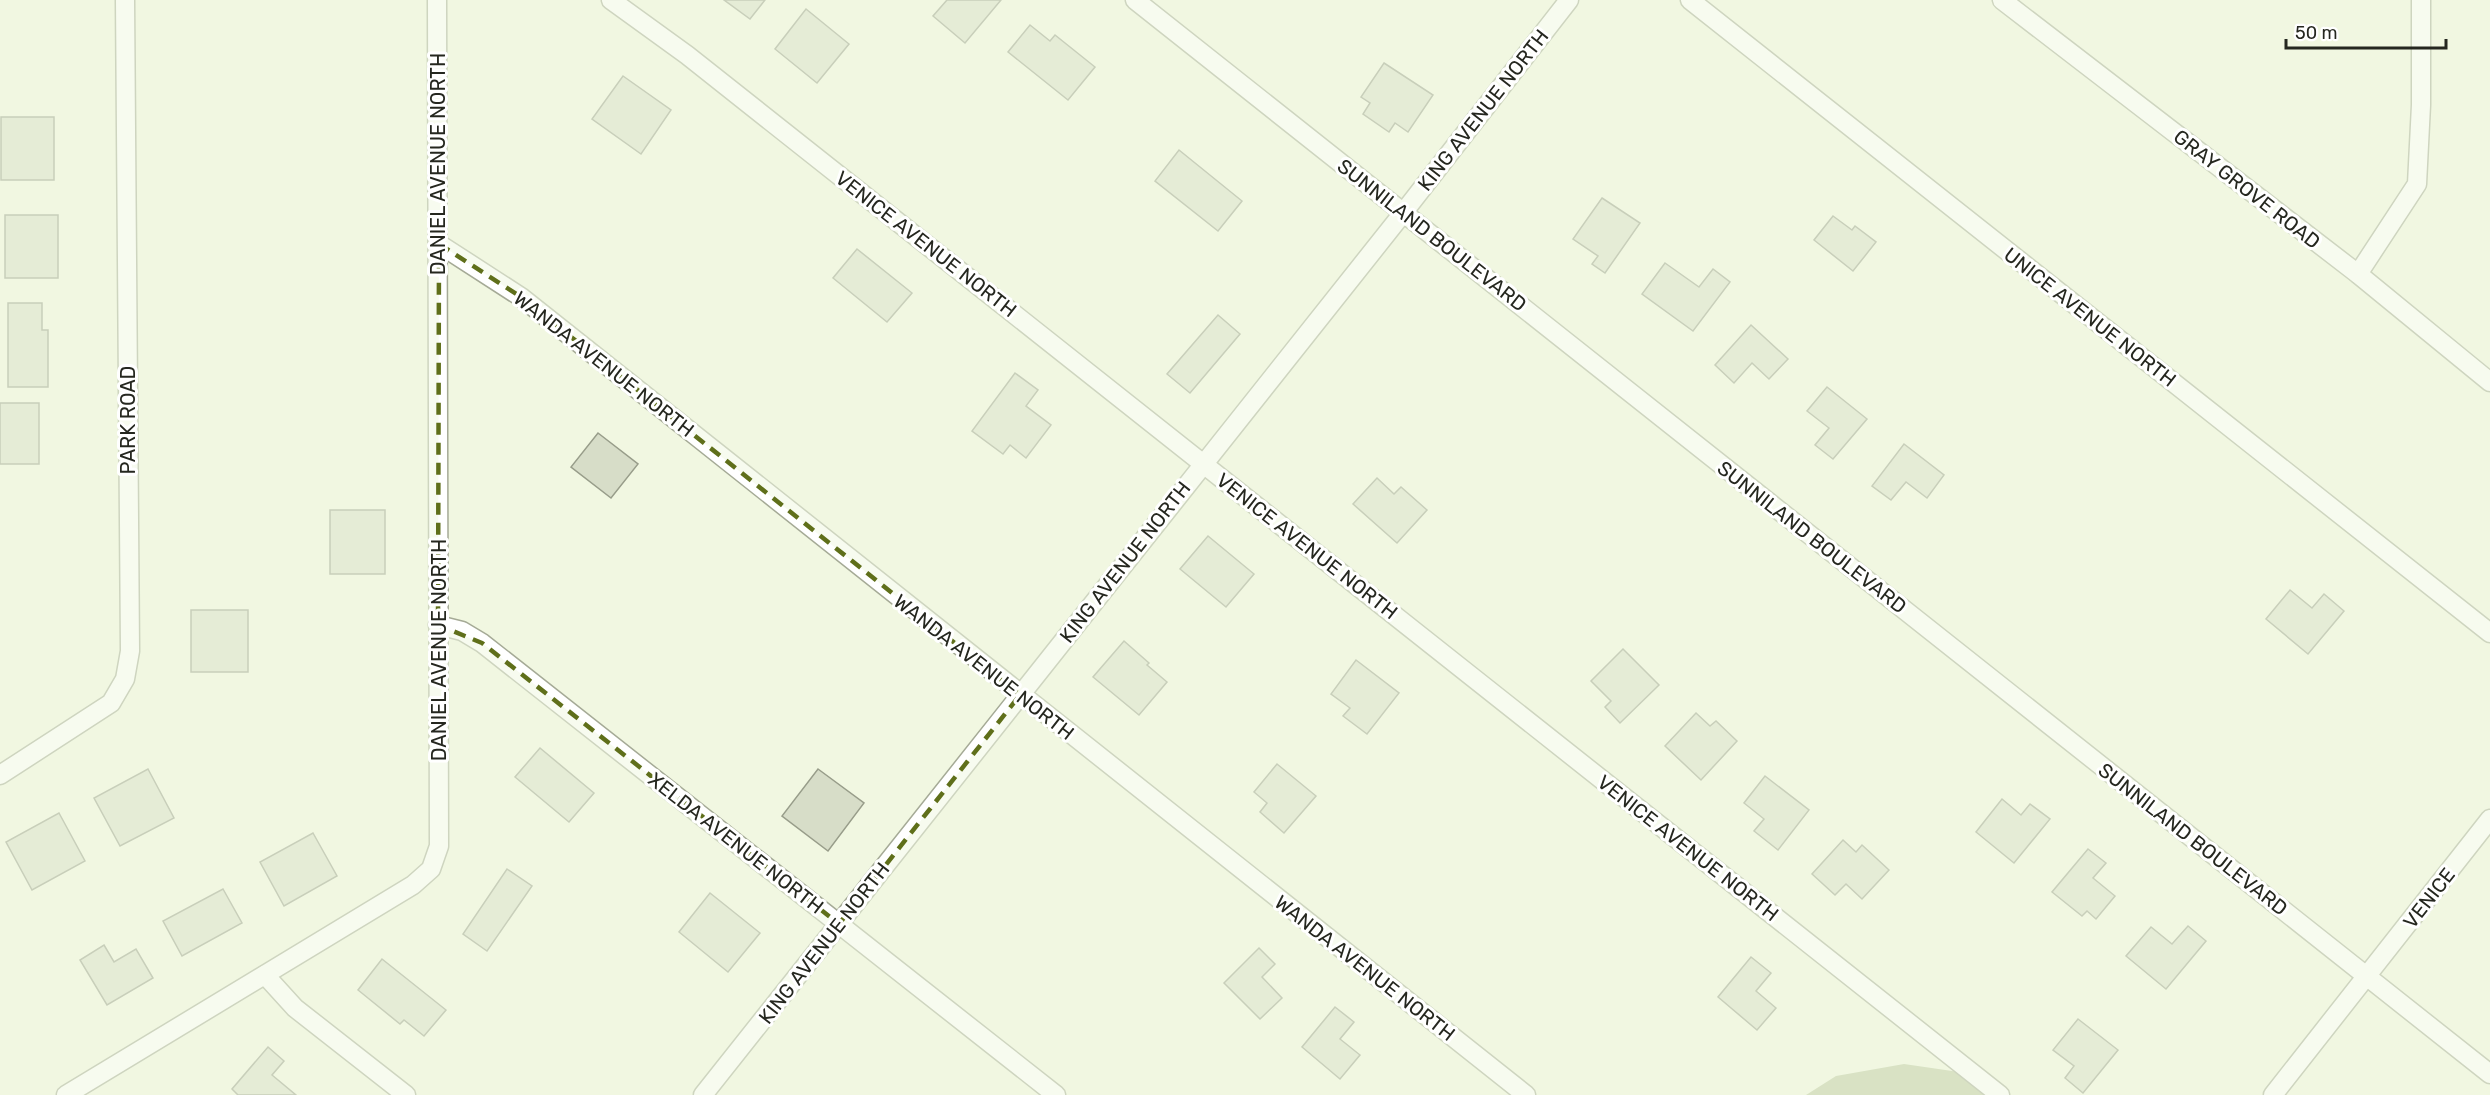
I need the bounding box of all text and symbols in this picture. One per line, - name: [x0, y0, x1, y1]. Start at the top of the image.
- scale bar: [2286, 12, 2446, 50]
- text: 50 m: [2295, 22, 2338, 44]
- street label: KING AVENUE NORTH: [1413, 25, 1553, 195]
- street label: DANIEL AVENUE NORTH: [426, 53, 450, 275]
- street label: GRAY GROVE ROAD: [2169, 124, 2325, 254]
- street label: SUNNILAND BOULEVARD: [1333, 154, 1531, 316]
- street label: VENICE AVENUE NORTH: [831, 166, 1021, 322]
- street label: UNICE AVENUE NORTH: [1999, 242, 2181, 392]
- street label: WANDA AVENUE NORTH: [509, 286, 699, 442]
- street label: PARK ROAD: [116, 366, 140, 474]
- street label: SUNNILAND BOULEVARD: [1713, 456, 1911, 618]
- street label: VENICE AVENUE NORTH: [1212, 468, 1402, 624]
- street label: KING AVENUE NORTH: [1055, 477, 1195, 647]
- street label: DANIEL AVENUE NORTH: [427, 539, 451, 761]
- street label: WANDA AVENUE NORTH: [889, 589, 1079, 745]
- street label: SUNNILAND BOULEVARD: [2094, 758, 2292, 920]
- street label: XELDA AVENUE NORTH: [644, 767, 828, 919]
- street label: VENICE AVENUE NORTH: [1593, 770, 1783, 926]
- street label: KING AVENUE NORTH: [754, 858, 894, 1028]
- street label: VENICE: [2398, 863, 2460, 933]
- street label: WANDA AVENUE NORTH: [1270, 890, 1460, 1046]

